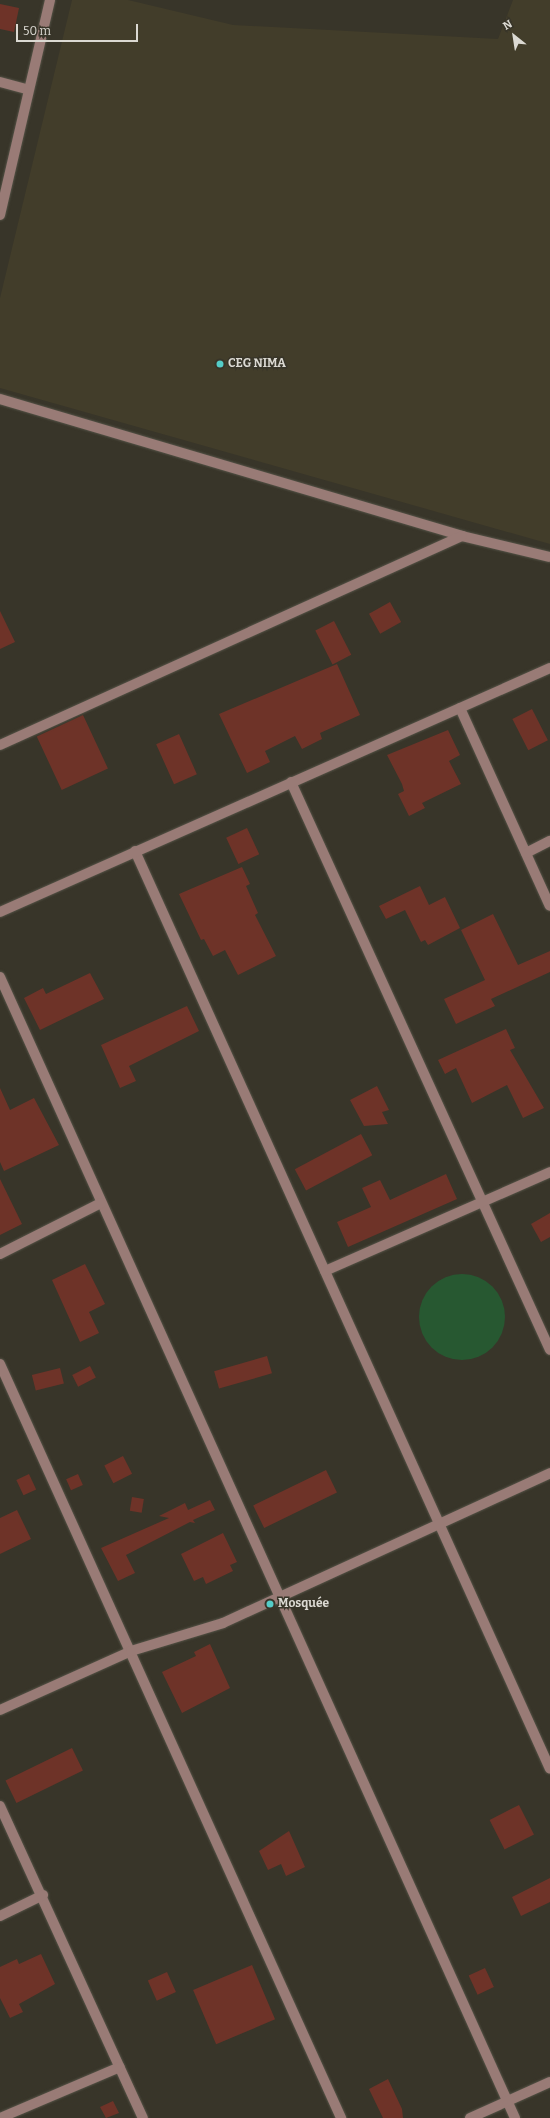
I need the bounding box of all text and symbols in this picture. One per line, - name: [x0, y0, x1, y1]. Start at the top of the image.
- scale bar: [18, 16, 140, 42]
- north arrow: [494, 16, 534, 56]
- text: N: [501, 17, 515, 33]
- text: 50 m: [23, 24, 51, 38]
- place label: CEG NIMA: [228, 357, 286, 371]
- marker: CEG NIMA: [215, 359, 225, 369]
- place label: Mosquée: [278, 1597, 329, 1611]
- marker: Mosquée: [265, 1599, 275, 1609]

